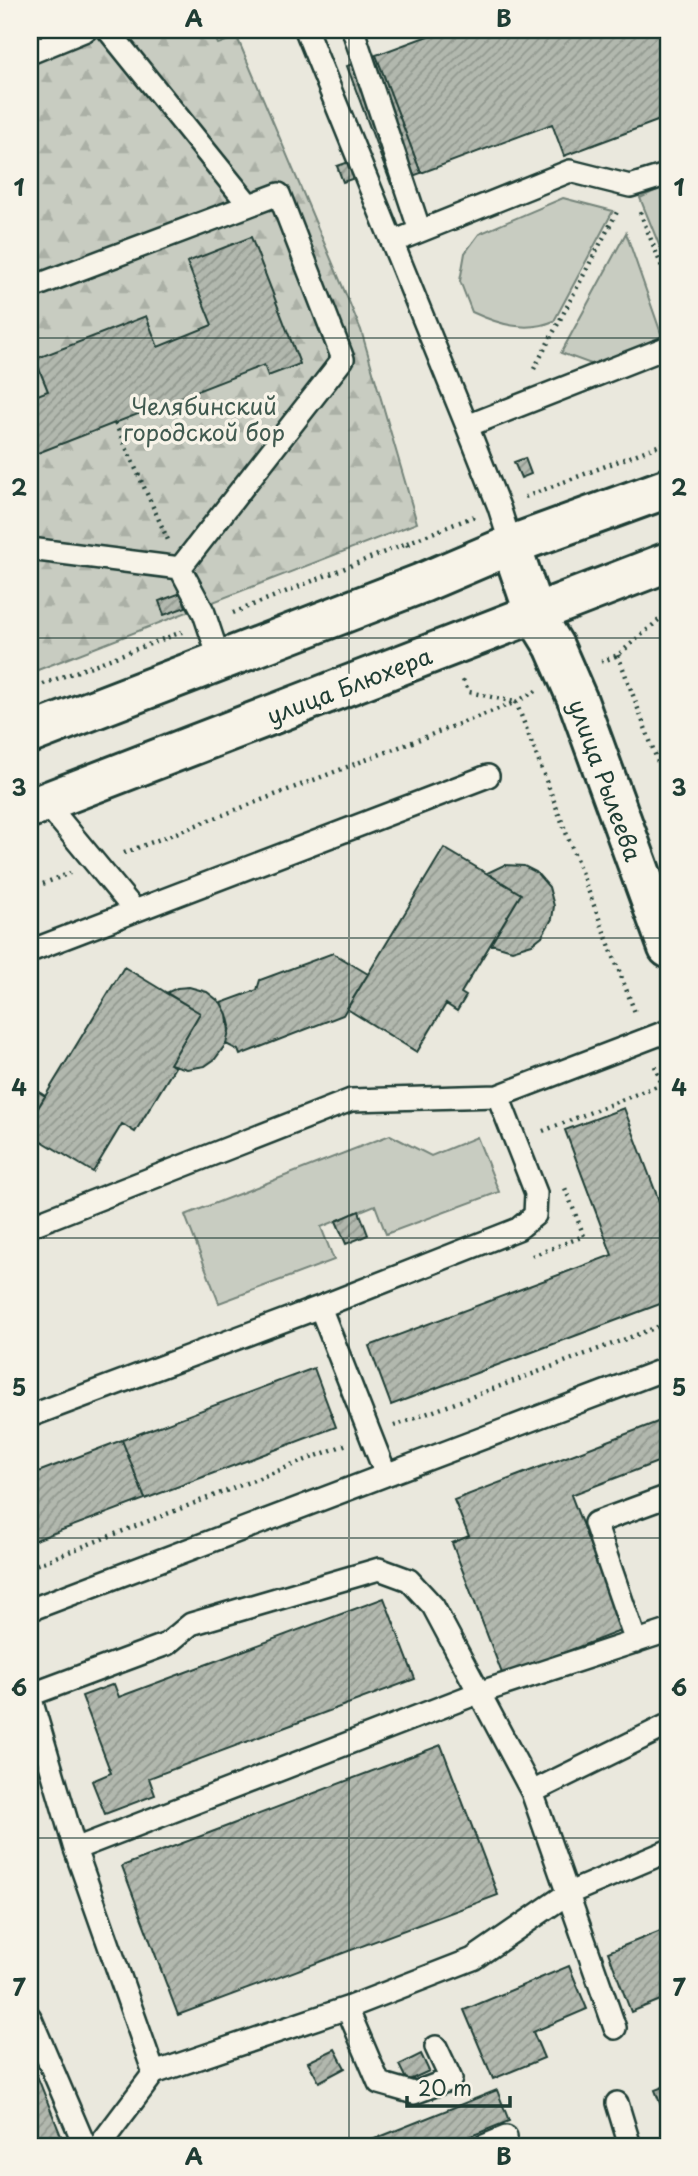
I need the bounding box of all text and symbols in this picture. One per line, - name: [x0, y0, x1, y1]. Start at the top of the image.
- text: A: [185, 0, 203, 35]
- text: B: [496, 0, 512, 35]
- text: 1: [14, 169, 25, 204]
- text: 1: [674, 169, 685, 204]
- park label: Челябинский городской бор: [123, 388, 285, 449]
- text: 2: [11, 469, 27, 504]
- text: 2: [671, 469, 687, 504]
- street label: улица Блюхера: [261, 637, 437, 733]
- street label: улица Рылеева: [560, 694, 652, 867]
- text: 3: [11, 769, 27, 804]
- text: 3: [671, 769, 687, 804]
- text: 4: [11, 1069, 27, 1104]
- text: 4: [671, 1069, 687, 1104]
- text: 5: [12, 1369, 26, 1404]
- text: 5: [672, 1369, 686, 1404]
- text: 6: [11, 1669, 27, 1704]
- text: 6: [671, 1669, 687, 1704]
- text: 7: [12, 1969, 26, 2004]
- text: 7: [672, 1969, 686, 2004]
- scale bar: [407, 2064, 511, 2108]
- text: 20 m: [418, 2071, 472, 2103]
- text: A: [185, 2138, 203, 2173]
- text: B: [496, 2138, 512, 2173]

